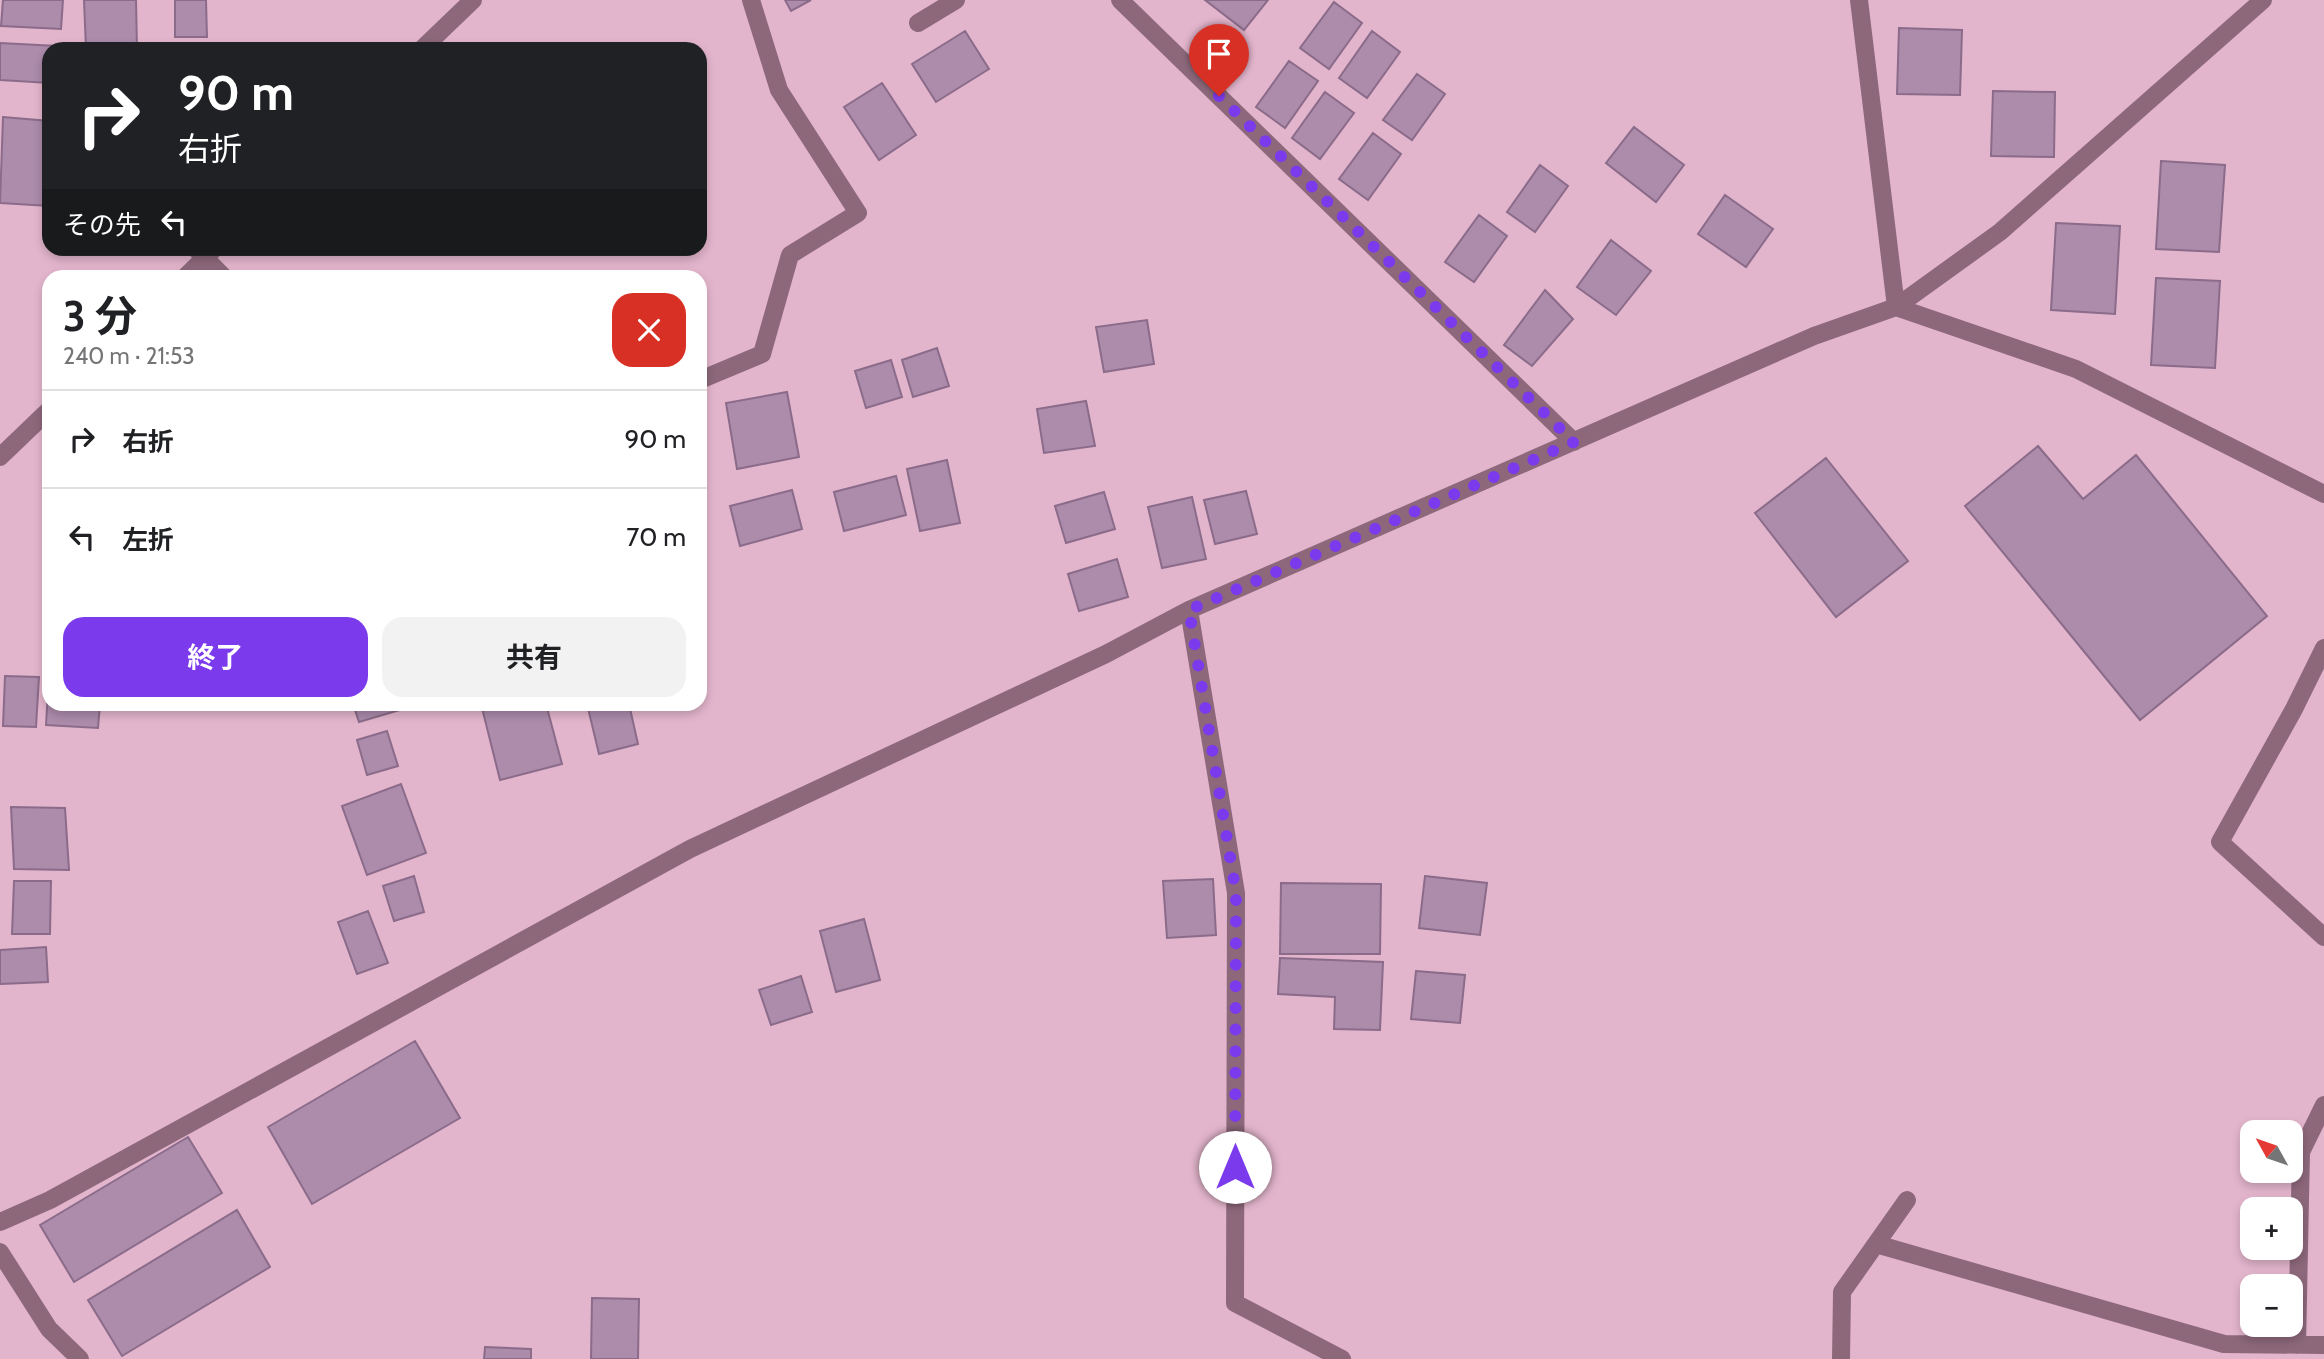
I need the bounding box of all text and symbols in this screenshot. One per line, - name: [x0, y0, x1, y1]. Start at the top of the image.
- pin: [1189, 24, 1249, 96]
- icon: arrive: [1200, 35, 1238, 73]
- text: 90 m: [178, 63, 294, 122]
- icon: right: [63, 70, 154, 161]
- text: 右折: [178, 129, 242, 168]
- icon: left: [155, 203, 193, 241]
- text: その先: [63, 209, 141, 241]
- text: 3 分: [63, 290, 137, 342]
- button: close: [612, 293, 686, 367]
- text: 240 m · 21:53: [63, 342, 195, 370]
- icon: right: [63, 420, 101, 458]
- text: 90 m: [624, 423, 686, 455]
- text: 右折: [122, 426, 174, 458]
- icon: left: [63, 518, 101, 556]
- text: 70 m: [626, 521, 686, 553]
- text: 左折: [122, 524, 174, 556]
- button: 終了: [63, 617, 368, 697]
- button: 共有: [382, 617, 686, 697]
- north arrow: [2240, 1120, 2303, 1183]
- map controls: [2240, 1120, 2303, 1337]
- position arrow: [1198, 1130, 1272, 1204]
- button: +: [2240, 1197, 2303, 1260]
- button: −: [2240, 1274, 2303, 1337]

